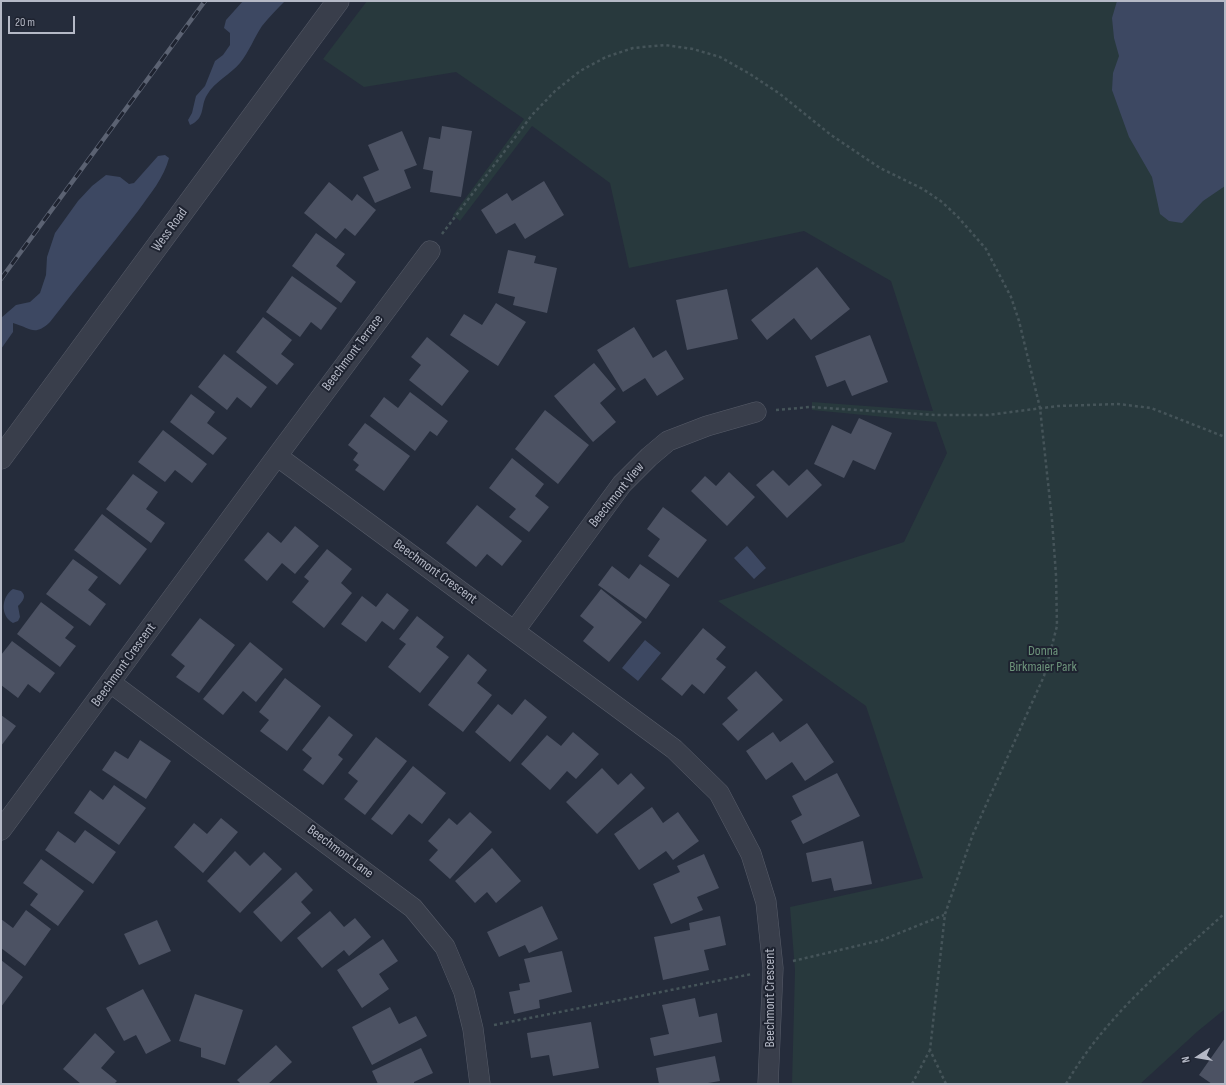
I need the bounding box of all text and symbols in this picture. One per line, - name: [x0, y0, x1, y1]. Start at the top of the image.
- scale bar: [10, 8, 77, 34]
- text: 20 m: [15, 15, 35, 30]
- street label: Wess Road: [149, 205, 191, 255]
- street label: Beechmont Terrace: [319, 312, 387, 394]
- street label: Beechmont View: [586, 459, 648, 531]
- street label: Beechmont Crescent: [390, 536, 480, 608]
- street label: Beechmont Crescent: [88, 620, 160, 710]
- park label: Donna Birkmaier Park: [1009, 643, 1077, 676]
- street label: Beechmont Lane: [304, 822, 376, 882]
- street label: Beechmont Crescent: [762, 948, 778, 1048]
- north arrow: [1178, 1037, 1218, 1077]
- text: N: [1179, 1055, 1193, 1064]

